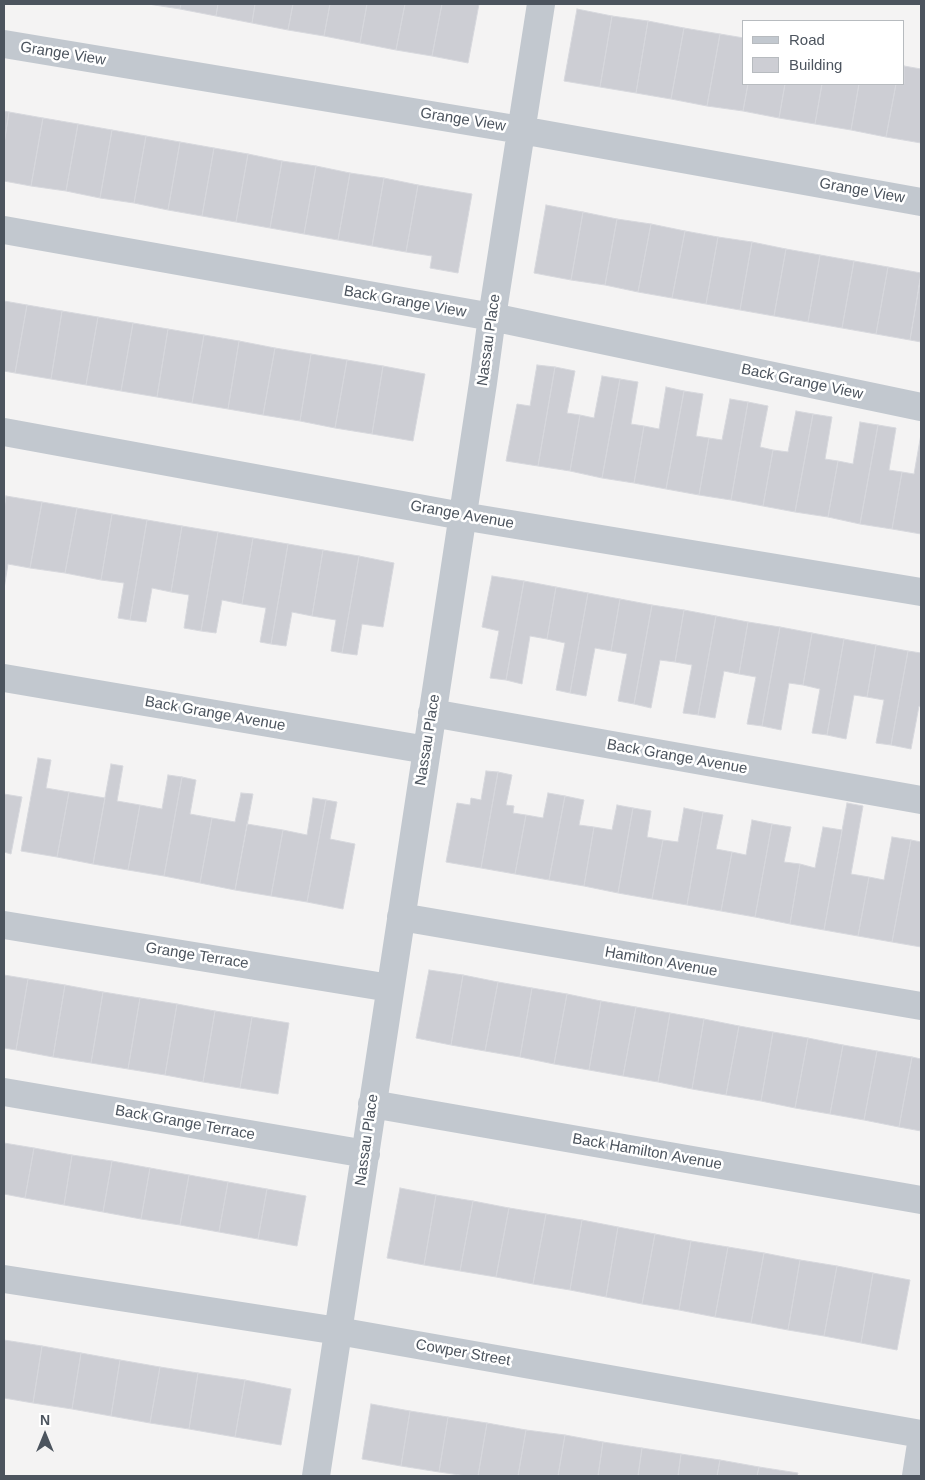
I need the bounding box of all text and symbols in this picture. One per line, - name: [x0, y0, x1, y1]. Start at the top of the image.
- legend: [742, 20, 905, 85]
- text: Road: [789, 31, 825, 48]
- street label: Grange View: [19, 38, 107, 70]
- text: Building: [789, 56, 842, 73]
- street label: Grange View: [419, 104, 507, 136]
- street label: Grange View: [818, 175, 906, 207]
- street label: Back Grange View: [342, 282, 468, 322]
- street label: Nassau Place: [474, 293, 504, 387]
- street label: Back Grange View: [740, 360, 864, 404]
- street label: Grange Avenue: [409, 497, 515, 533]
- street label: Back Grange Avenue: [143, 693, 287, 735]
- street label: Nassau Place: [412, 693, 444, 787]
- street label: Back Grange Avenue: [605, 736, 749, 778]
- street label: Grange Terrace: [144, 939, 250, 973]
- street label: Hamilton Avenue: [603, 943, 719, 981]
- street label: Nassau Place: [352, 1093, 382, 1187]
- street label: Back Grange Terrace: [114, 1102, 256, 1144]
- street label: Back Hamilton Avenue: [571, 1130, 723, 1174]
- street label: Cowper Street: [414, 1336, 512, 1370]
- north arrow: [20, 1410, 70, 1460]
- text: N: [40, 1412, 50, 1428]

